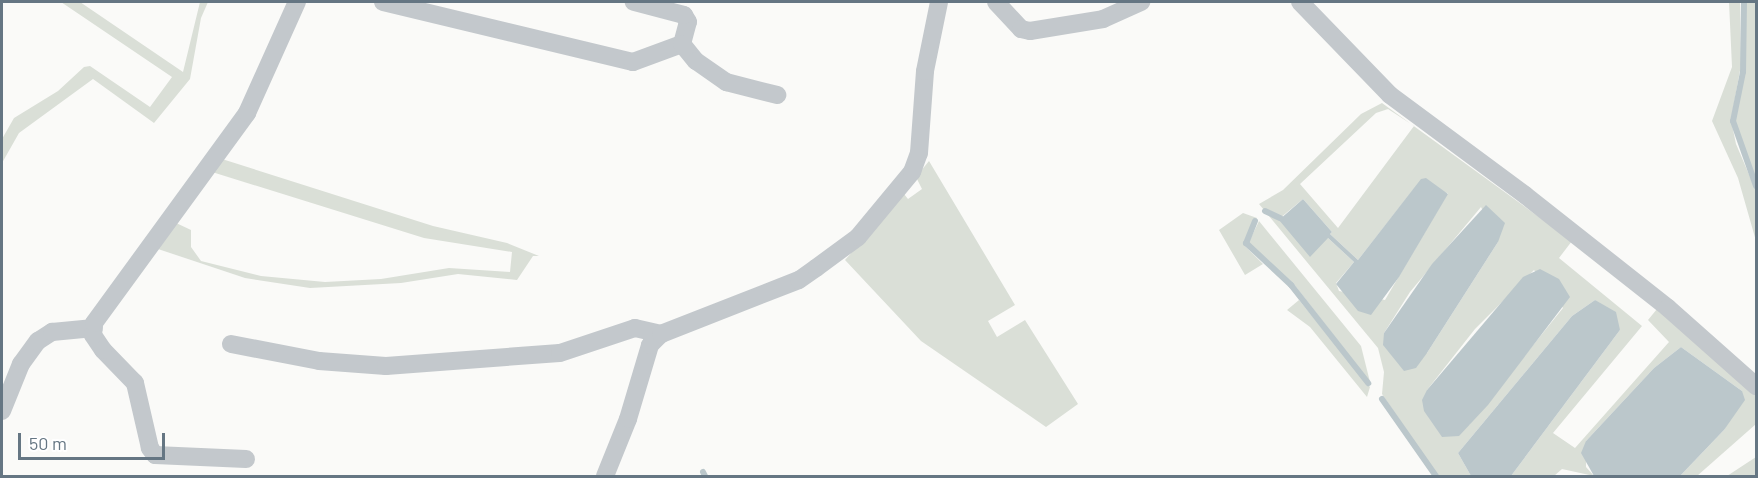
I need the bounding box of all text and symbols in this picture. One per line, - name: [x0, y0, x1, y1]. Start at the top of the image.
- scale bar: [21, 421, 168, 459]
- text: 50 m: [29, 432, 67, 454]

